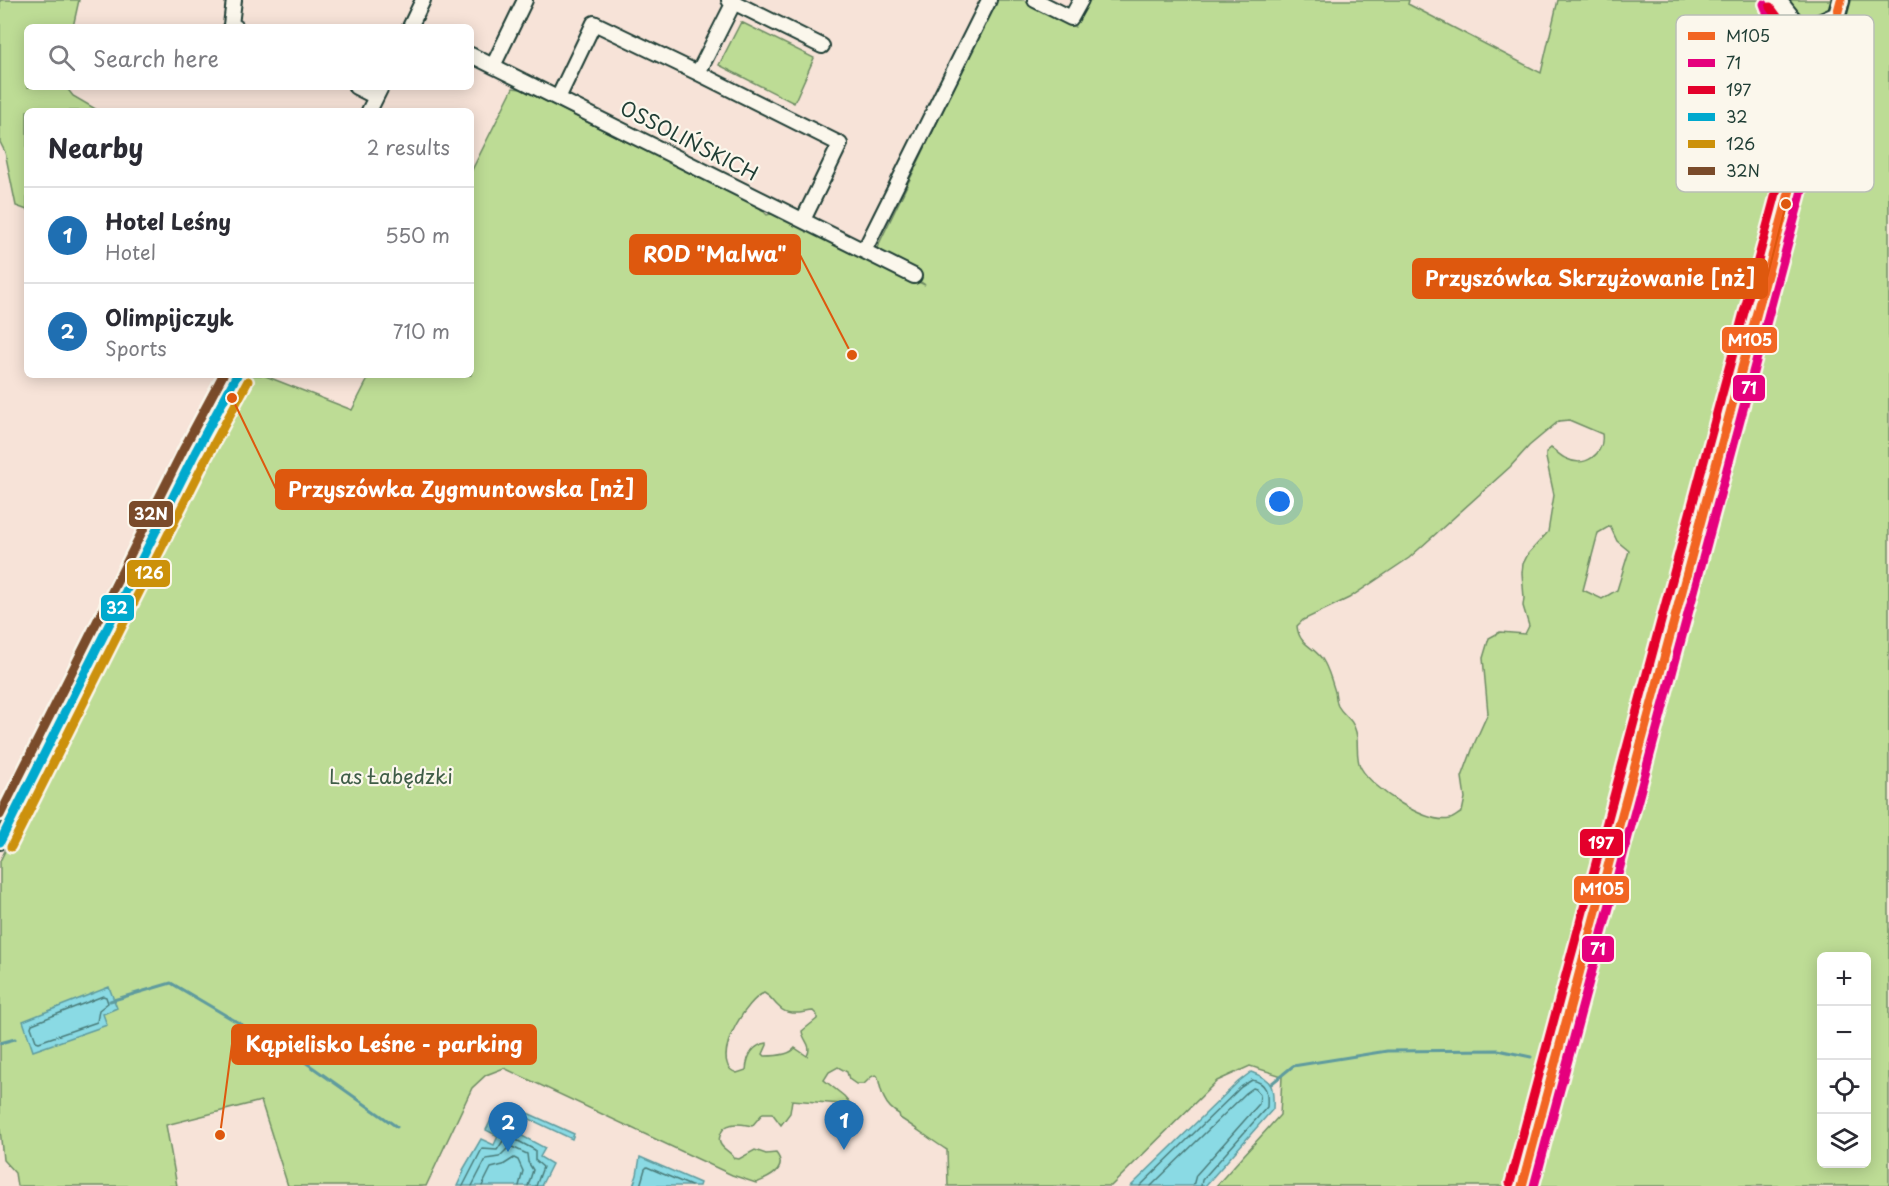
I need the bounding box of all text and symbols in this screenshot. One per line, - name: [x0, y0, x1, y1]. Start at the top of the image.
- legend: [1676, 15, 1874, 192]
- text: M105: [1726, 23, 1770, 47]
- search box: [24, 24, 474, 90]
- icon: search: [45, 41, 78, 74]
- text: Search here: [93, 41, 219, 74]
- text: 71: [1726, 50, 1741, 74]
- text: 197: [1726, 77, 1751, 101]
- street label: OSSOLIŃSKICH: [615, 92, 764, 188]
- text: 32: [1726, 104, 1748, 128]
- text: Nearby: [48, 128, 143, 167]
- text: 126: [1726, 131, 1755, 155]
- text: 2 results: [367, 132, 450, 162]
- text: 32N: [1726, 158, 1760, 182]
- text: Hotel Leśny: [105, 204, 231, 237]
- text: 1: [63, 220, 72, 250]
- text: 550 m: [385, 220, 450, 250]
- callout: ROD "Malwa": [630, 235, 800, 274]
- text: Hotel: [105, 237, 156, 267]
- text: ROD "Malwa": [643, 237, 787, 269]
- callout: Przyszówka Skrzyżowanie [nż]: [1413, 259, 1767, 298]
- text: Przyszówka Skrzyżowanie [nż]: [1425, 261, 1755, 293]
- text: Olimpijczyk: [105, 300, 234, 333]
- text: 2: [60, 316, 75, 346]
- text: 710 m: [393, 316, 450, 346]
- line badge: M105: [1721, 326, 1778, 354]
- text: M105: [1728, 327, 1772, 351]
- text: Sports: [105, 333, 167, 363]
- line badge: 71: [1732, 374, 1766, 402]
- text: 71: [1741, 375, 1757, 399]
- callout: Przyszówka Zygmuntowska [nż]: [276, 470, 646, 509]
- text: Przyszówka Zygmuntowska [nż]: [288, 472, 634, 504]
- your location: [1265, 487, 1294, 516]
- line badge: 32N: [128, 500, 174, 528]
- text: 32N: [134, 501, 168, 525]
- line badge: 126: [126, 559, 171, 588]
- text: 126: [134, 560, 164, 584]
- line badge: 32: [100, 594, 135, 622]
- text: 32: [106, 595, 128, 619]
- park label: Las Łabędzki: [329, 761, 453, 791]
- line badge: 197: [1579, 828, 1624, 857]
- text: 197: [1588, 830, 1614, 854]
- line badge: M105: [1573, 875, 1630, 904]
- text: M105: [1580, 876, 1624, 900]
- line badge: 71: [1581, 935, 1615, 963]
- text: 71: [1590, 936, 1606, 960]
- map controls: [1817, 952, 1871, 1168]
- button: +: [1817, 952, 1871, 1006]
- button: −: [1817, 1006, 1871, 1060]
- callout: Kąpielisko Leśne - parking: [232, 1025, 536, 1064]
- text: Kąpielisko Leśne - parking: [245, 1027, 523, 1059]
- button: locate: [1817, 1060, 1871, 1114]
- pin: 1: [824, 1100, 864, 1150]
- pin: 2: [488, 1102, 528, 1152]
- button: layers: [1817, 1114, 1871, 1168]

